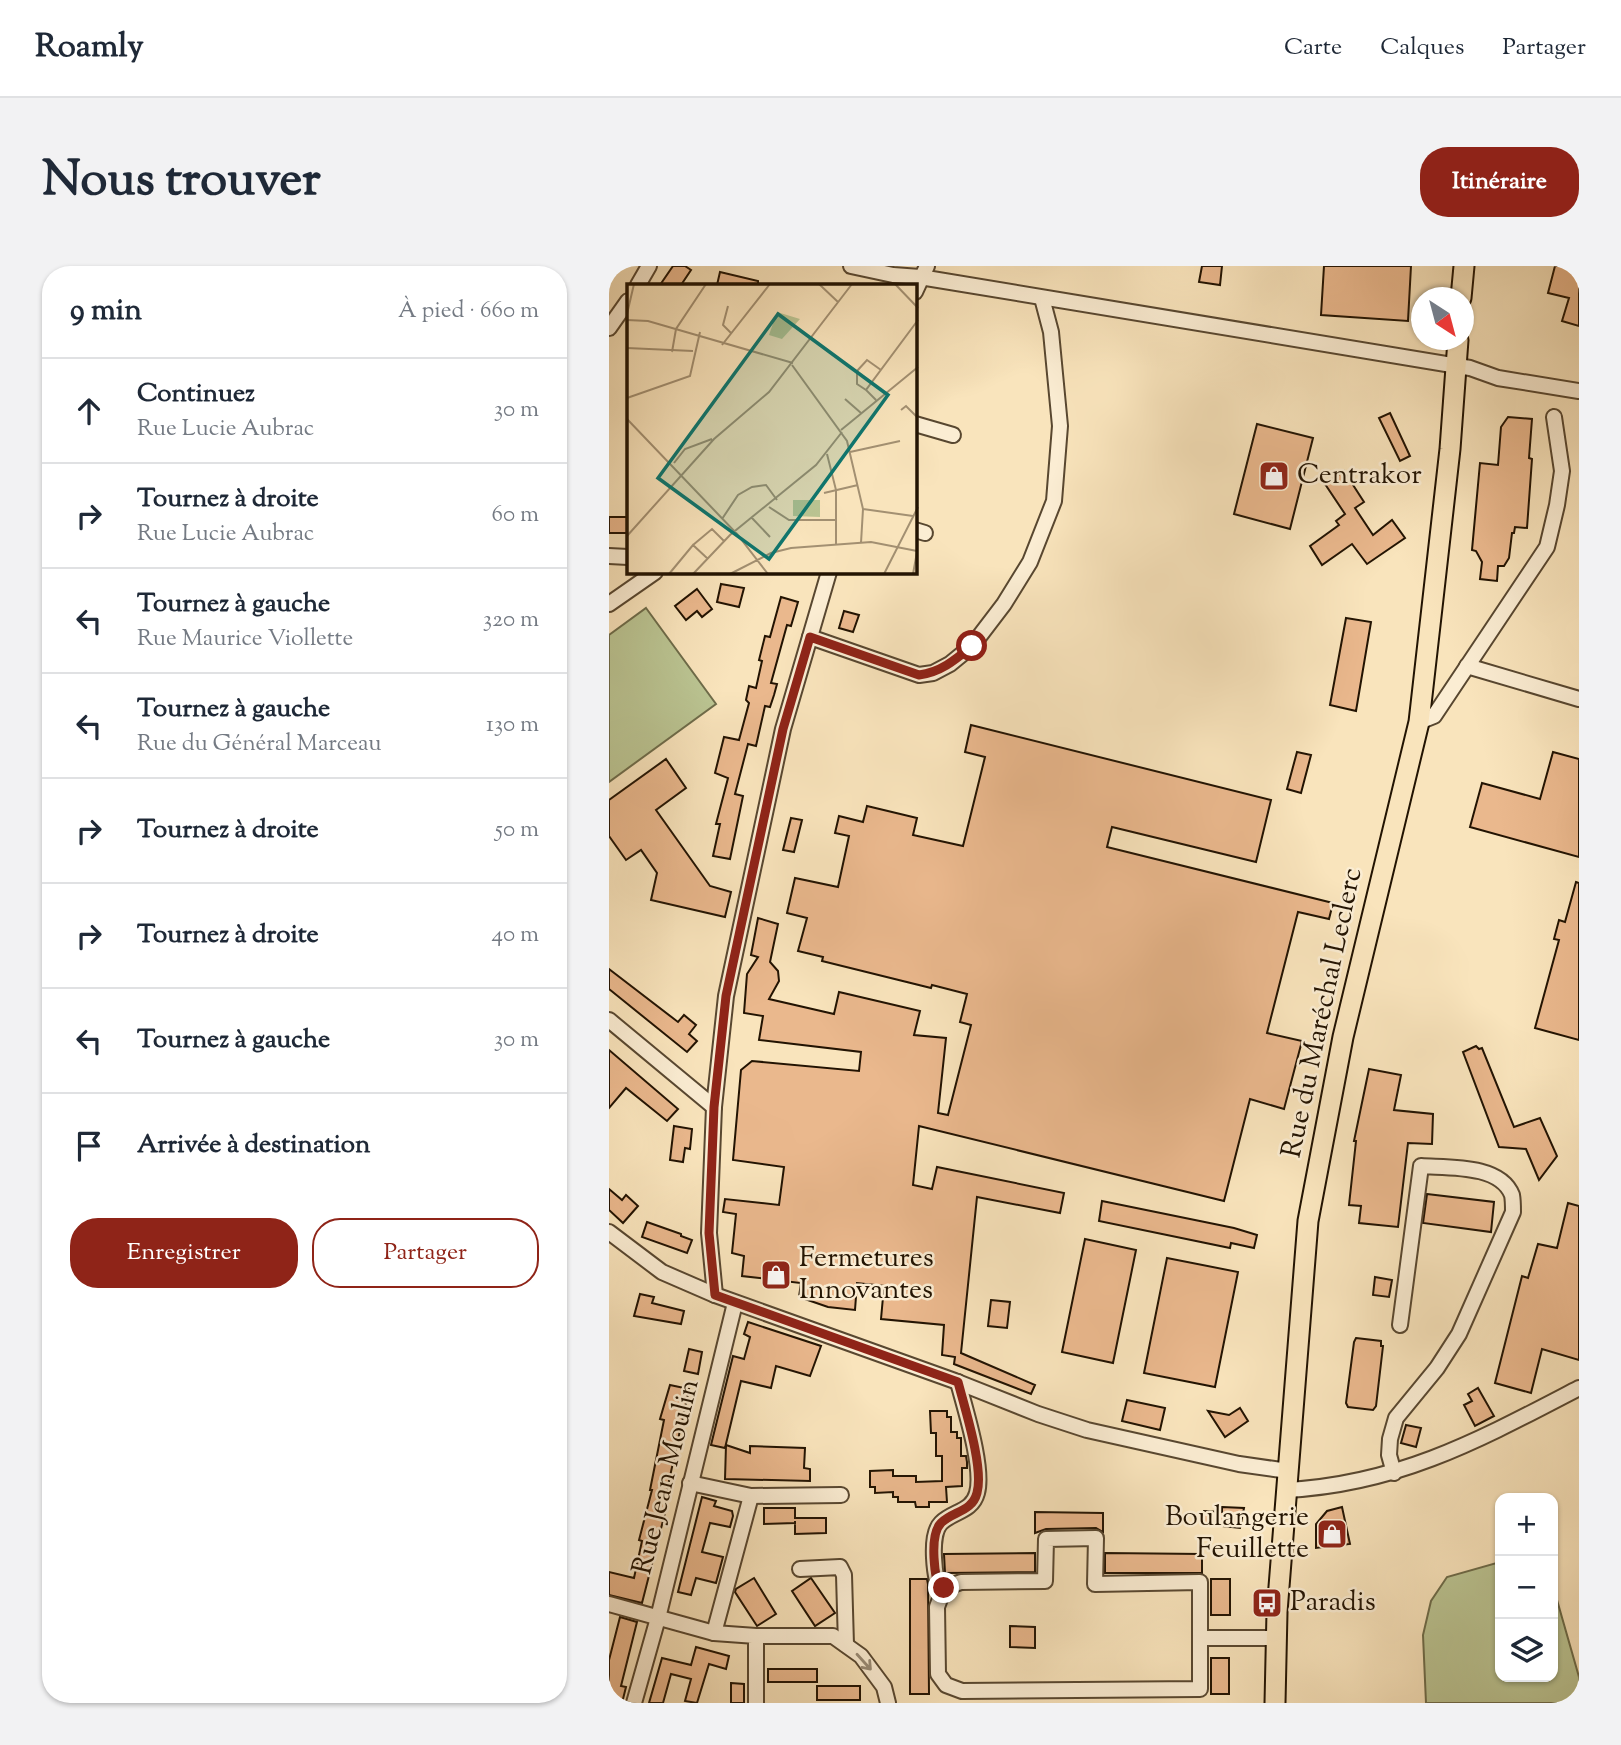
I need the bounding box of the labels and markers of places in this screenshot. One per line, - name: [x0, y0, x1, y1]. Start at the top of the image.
- place label: Centrakor: [1297, 456, 1422, 496]
- shop icon: Centrakor: [1257, 459, 1291, 493]
- place label: Fermetures Innovantes: [799, 1239, 934, 1311]
- shop icon: Fermetures Innovantes: [759, 1258, 793, 1292]
- place label: Boulangerie Feuillette: [1165, 1498, 1309, 1570]
- shop icon: Boulangerie Feuillette: [1315, 1517, 1349, 1551]
- place label: Paradis: [1290, 1583, 1376, 1623]
- bus stop icon: Paradis: [1250, 1586, 1284, 1620]

